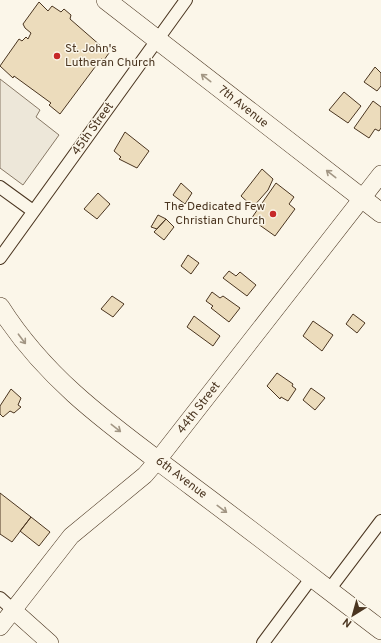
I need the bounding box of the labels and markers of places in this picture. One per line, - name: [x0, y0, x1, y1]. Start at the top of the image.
- place label: St. John's Lutheran Church: [65, 41, 155, 71]
- marker: St. John's Lutheran Church: [52, 51, 62, 61]
- place label: The Dedicated Few Christian Church: [164, 199, 265, 229]
- marker: The Dedicated Few Christian Church: [268, 209, 278, 219]

